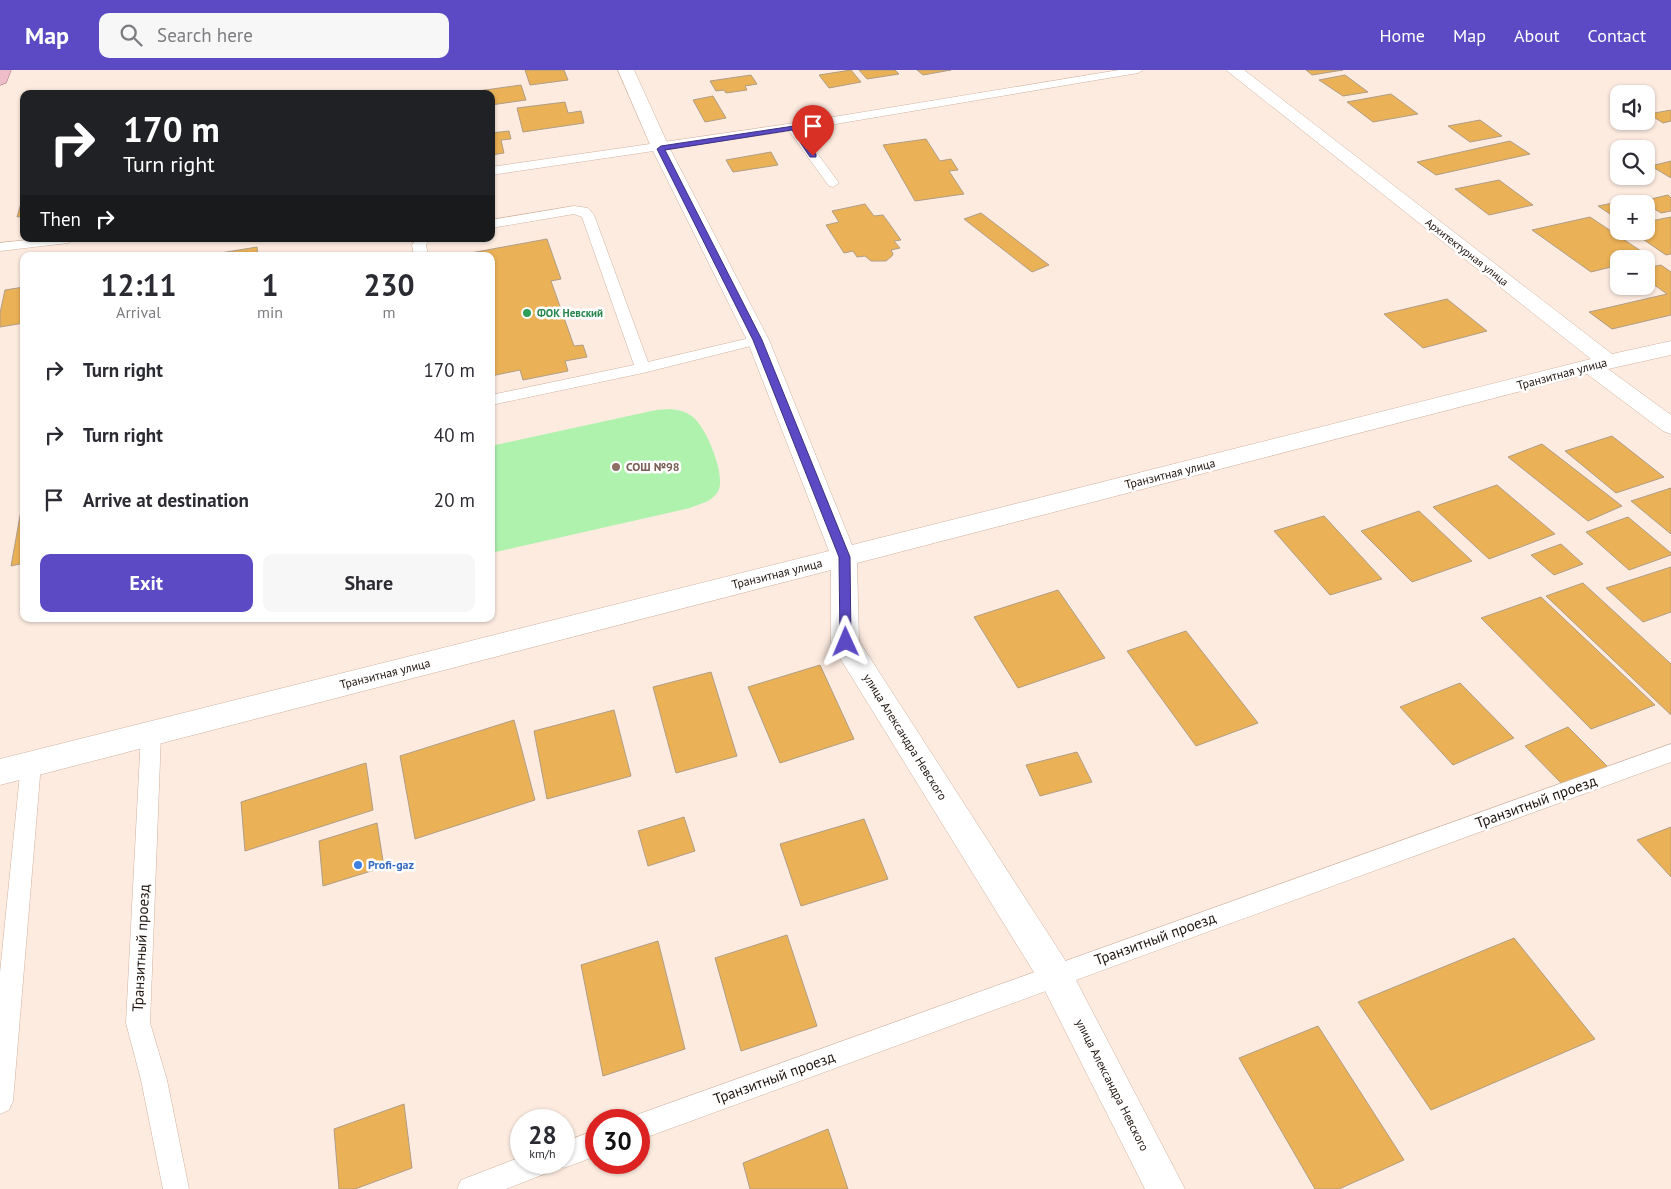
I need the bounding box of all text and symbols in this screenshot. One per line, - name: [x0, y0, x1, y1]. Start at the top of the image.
- search box: [99, 13, 449, 58]
- text: Map: [25, 20, 69, 51]
- icon: search: [117, 21, 145, 49]
- text: Search here: [157, 23, 253, 47]
- text: Home: [1379, 24, 1425, 47]
- text: Map: [1453, 24, 1486, 47]
- text: About: [1514, 24, 1560, 47]
- text: Contact: [1588, 24, 1646, 47]
- map controls: [1610, 85, 1655, 295]
- button: sound: [1610, 85, 1655, 130]
- pin: [792, 105, 834, 156]
- text: 170 m: [123, 106, 220, 152]
- icon: right: [40, 110, 105, 175]
- icon: arrive: [799, 112, 827, 140]
- button: search: [1610, 140, 1655, 185]
- text: Turn right: [123, 150, 215, 178]
- button: +: [1610, 195, 1655, 240]
- icon: right: [91, 205, 119, 233]
- text: Then: [40, 207, 81, 231]
- street label: Архитектурная улица: [1423, 215, 1511, 289]
- button: −: [1610, 250, 1655, 295]
- text: 12:11: [100, 265, 177, 304]
- text: 1: [262, 265, 279, 304]
- text: 230: [363, 265, 415, 304]
- text: Arrival: [116, 302, 161, 322]
- text: min: [257, 302, 283, 322]
- text: m: [383, 302, 396, 322]
- place label: ФОК Невский: [537, 306, 603, 320]
- marker: ФОК Невский: [521, 307, 533, 319]
- street label: Транзитная улица: [1515, 354, 1609, 393]
- icon: right: [40, 356, 68, 384]
- text: Turn right: [83, 358, 163, 382]
- text: 170 m: [423, 358, 475, 382]
- icon: right: [40, 421, 68, 449]
- text: Turn right: [83, 423, 163, 447]
- text: 40 m: [434, 423, 475, 447]
- street label: Транзитная улица: [1123, 455, 1217, 492]
- place label: СОШ №98: [626, 459, 680, 474]
- marker: СОШ №98: [610, 461, 622, 473]
- icon: arrive: [40, 486, 68, 514]
- text: Arrive at destination: [83, 488, 249, 512]
- text: 20 m: [434, 488, 475, 512]
- button: Exit: [40, 554, 253, 612]
- button: Share: [263, 554, 475, 612]
- street label: Транзитная улица: [730, 555, 824, 592]
- position arrow: [819, 615, 871, 667]
- street label: Транзитная улица: [338, 655, 432, 692]
- street label: улица Александра Невского: [860, 671, 951, 803]
- street label: Транзитный проезд: [1473, 771, 1599, 832]
- place label: Profi-gaz: [368, 857, 415, 872]
- marker: Profi-gaz: [352, 859, 364, 871]
- street label: Транзитный проезд: [128, 884, 153, 1012]
- street label: Транзитный проезд: [1092, 908, 1218, 969]
- street label: улица Александра Невского: [1073, 1016, 1152, 1153]
- street label: Транзитный проезд: [711, 1047, 837, 1108]
- speed limit sign: 30: [585, 1109, 650, 1174]
- text: 28: [528, 1119, 557, 1151]
- text: km/h: [529, 1146, 556, 1161]

